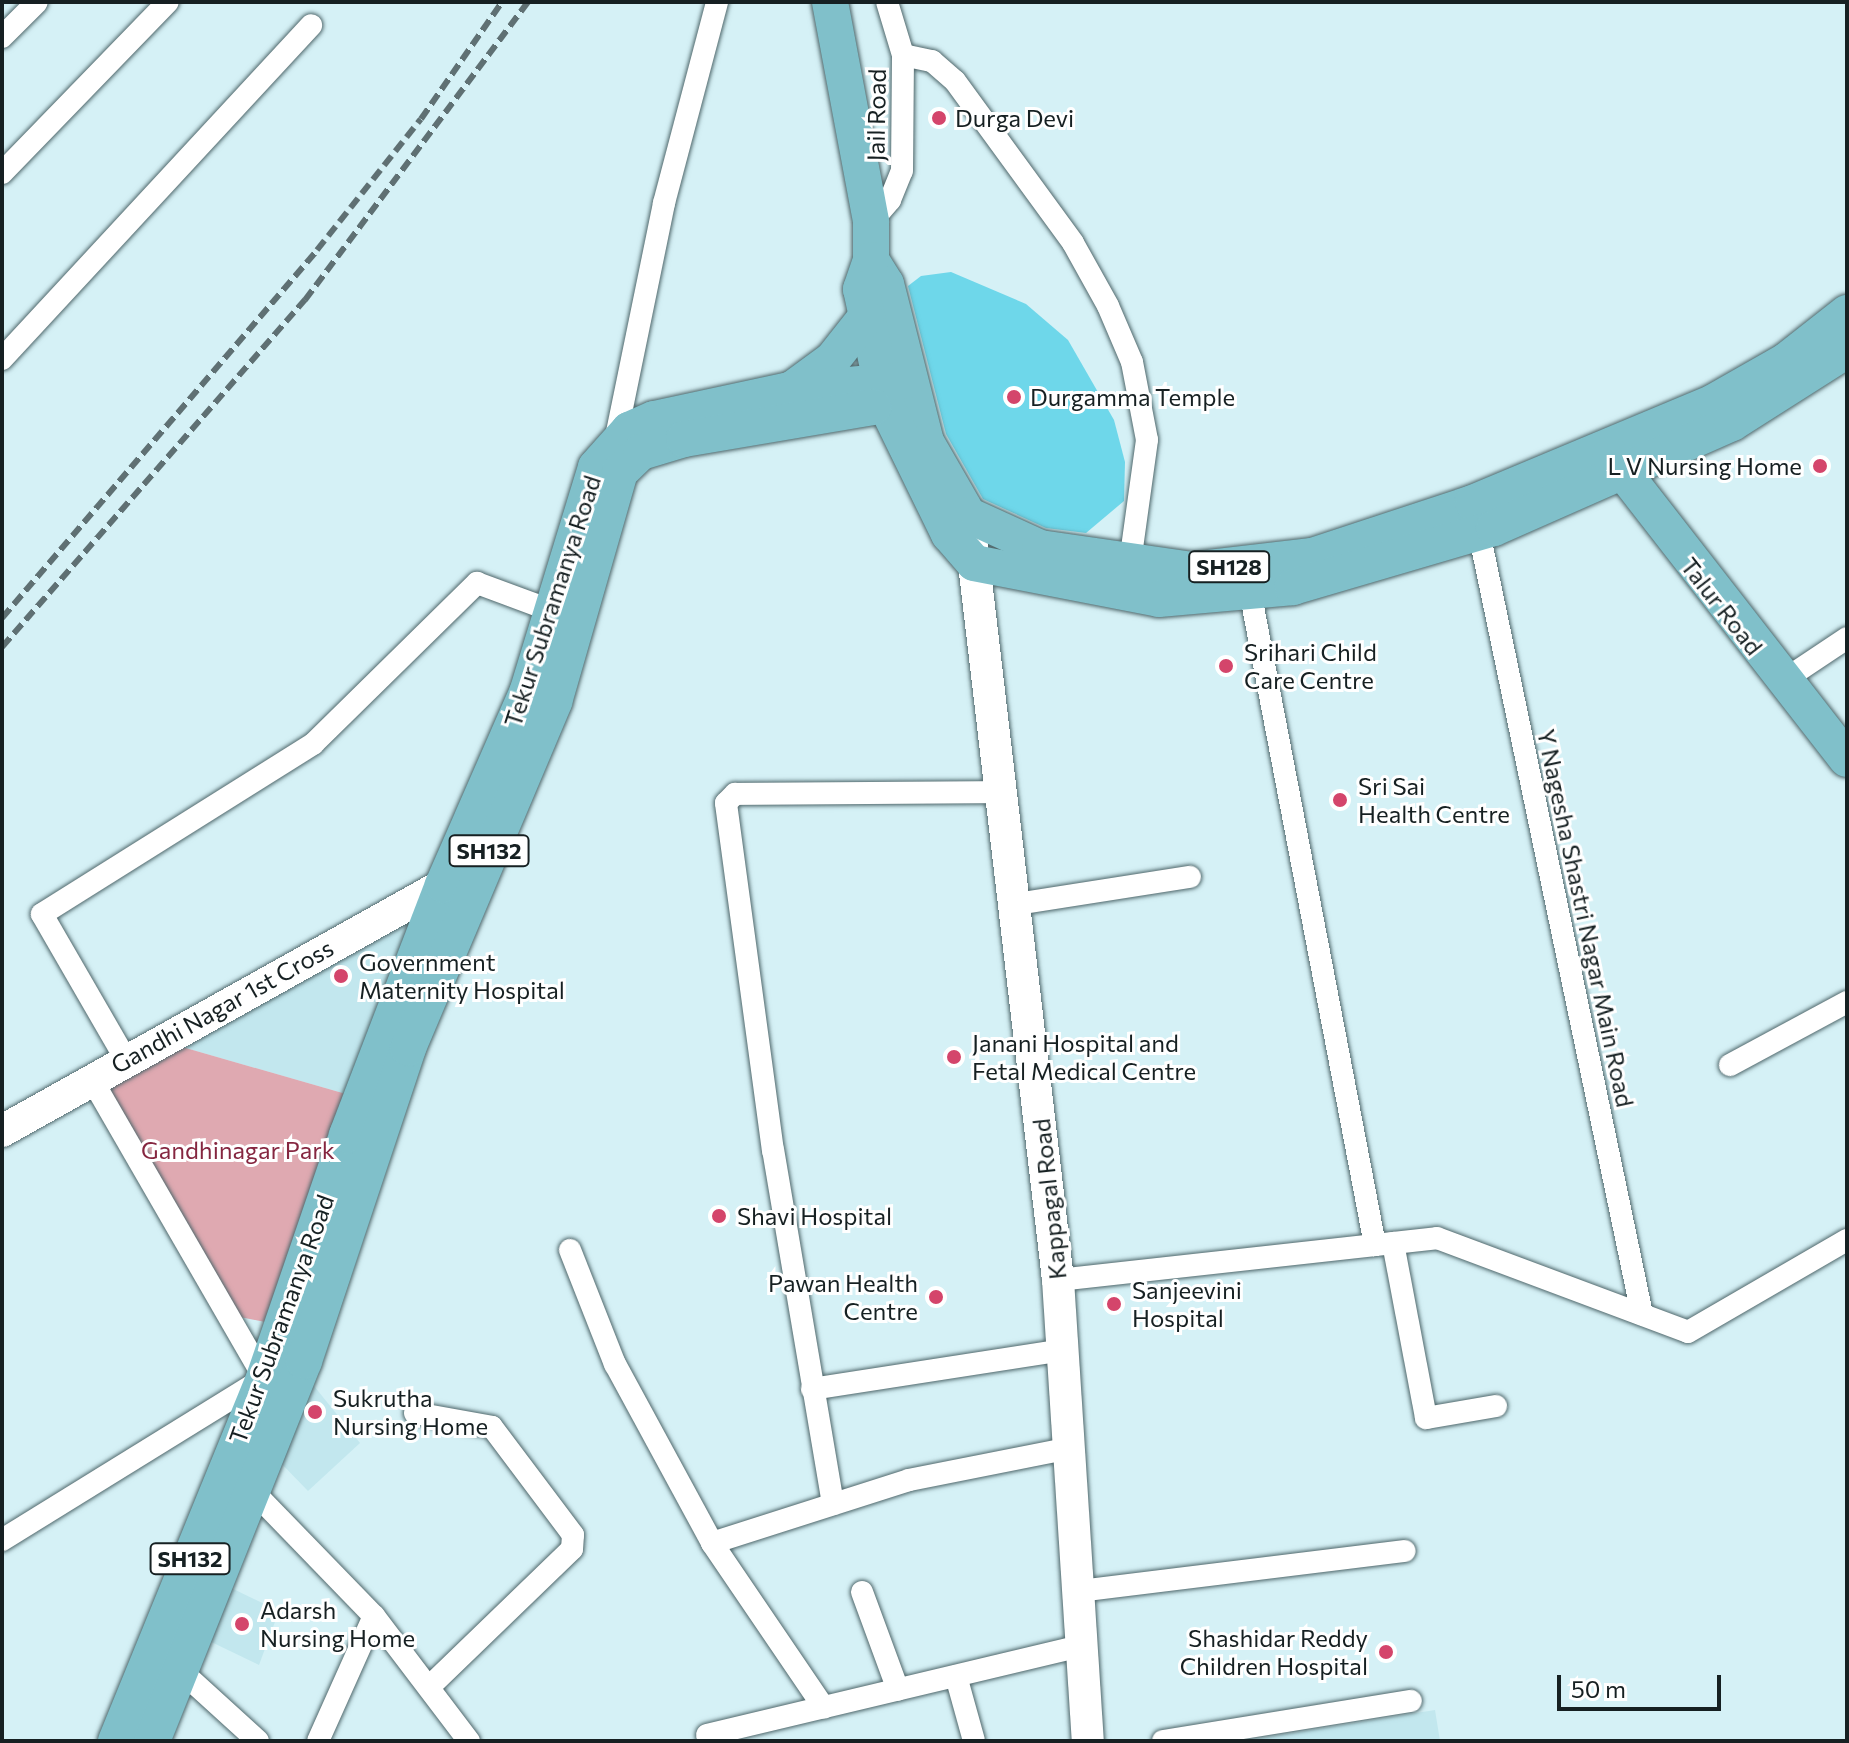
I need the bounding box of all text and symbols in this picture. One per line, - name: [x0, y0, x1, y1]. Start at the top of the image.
- street label: Jail Road: [861, 69, 891, 161]
- place label: Durga Devi: [955, 104, 1074, 132]
- marker: Durga Devi: [930, 109, 948, 127]
- place label: Durgamma Temple: [1030, 383, 1235, 411]
- marker: Durgamma Temple: [1005, 388, 1023, 406]
- place label: L V Nursing Home: [1608, 452, 1802, 480]
- marker: L V Nursing Home: [1809, 455, 1831, 477]
- street label: Tekur Subramanya Road: [498, 472, 606, 730]
- road number: SH128: [1187, 549, 1271, 585]
- street label: Talur Road: [1675, 552, 1769, 660]
- place label: Srihari Child Care Centre: [1244, 638, 1377, 694]
- marker: Srihari Child Care Centre: [1215, 655, 1237, 677]
- street label: Y Nagesha Shastri Nagar Main Road: [1532, 726, 1640, 1110]
- place label: Sri Sai Health Centre: [1358, 772, 1510, 828]
- marker: Sri Sai Health Centre: [1329, 789, 1351, 811]
- road number: SH132: [447, 833, 531, 869]
- street label: Gandhi Nagar 1st Cross: [106, 933, 338, 1079]
- place label: Government Maternity Hospital: [359, 948, 565, 1004]
- marker: Government Maternity Hospital: [330, 965, 352, 987]
- place label: Janani Hospital and Fetal Medical Centre: [972, 1029, 1196, 1085]
- marker: Janani Hospital and Fetal Medical Centre: [943, 1046, 965, 1068]
- street label: Kappagal Road: [1026, 1117, 1072, 1281]
- park label: Gandhinagar Park: [141, 1136, 335, 1164]
- street label: Tekur Subramanya Road: [223, 1191, 339, 1447]
- place label: Shavi Hospital: [737, 1202, 892, 1230]
- marker: Shavi Hospital: [708, 1205, 730, 1227]
- place label: Pawan Health Centre: [768, 1269, 918, 1325]
- place label: Sanjeevini Hospital: [1132, 1276, 1242, 1332]
- marker: Pawan Health Centre: [925, 1286, 947, 1308]
- marker: Sanjeevini Hospital: [1103, 1293, 1125, 1315]
- place label: Sukrutha Nursing Home: [333, 1384, 488, 1440]
- marker: Sukrutha Nursing Home: [304, 1401, 326, 1423]
- road number: SH132: [148, 1541, 232, 1577]
- place label: Adarsh Nursing Home: [260, 1596, 415, 1652]
- marker: Adarsh Nursing Home: [231, 1613, 253, 1635]
- place label: Shashidar Reddy Children Hospital: [1180, 1624, 1368, 1680]
- marker: Shashidar Reddy Children Hospital: [1375, 1641, 1397, 1663]
- scale bar: [1561, 1659, 1725, 1709]
- text: 50 m: [1571, 1674, 1626, 1703]

